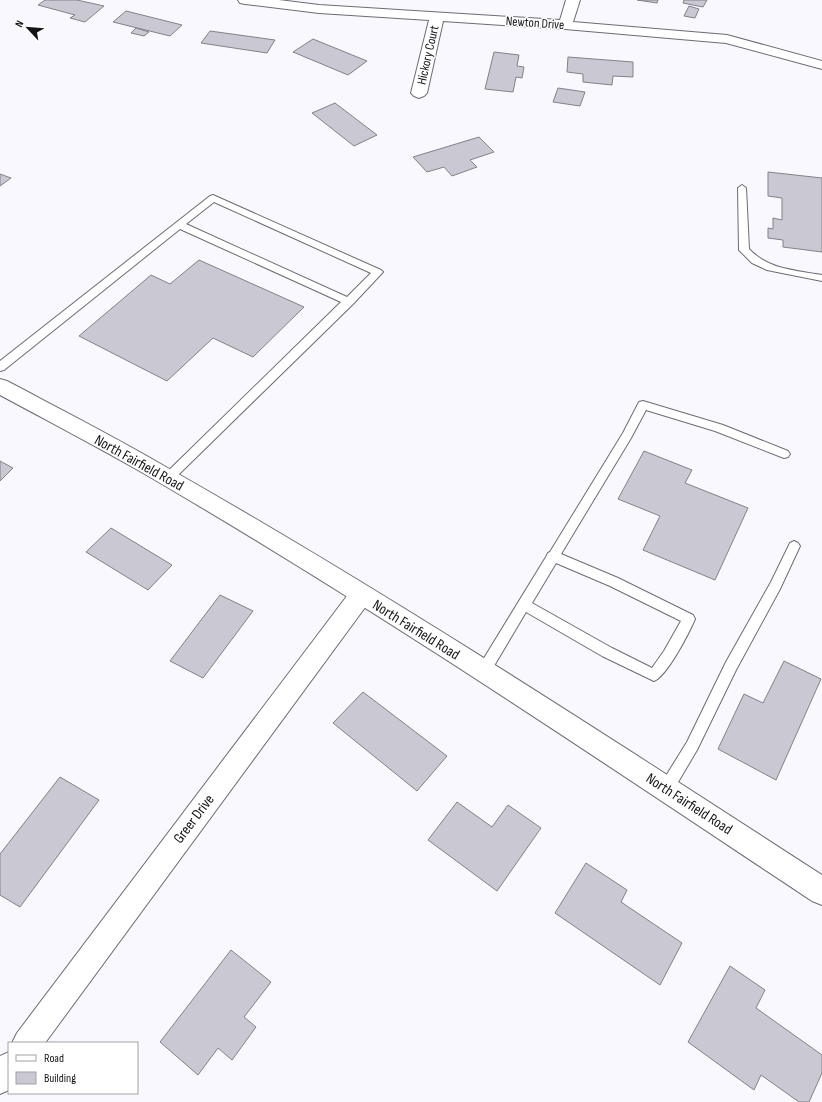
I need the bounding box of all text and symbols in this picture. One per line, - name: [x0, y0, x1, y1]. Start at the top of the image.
- north arrow: [8, 8, 48, 48]
- street label: Newton Drive: [505, 13, 565, 33]
- text: N: [12, 18, 27, 29]
- street label: Hickory Court: [413, 24, 443, 86]
- street label: North Fairfield Road: [91, 431, 187, 495]
- street label: North Fairfield Road: [369, 596, 463, 664]
- street label: North Fairfield Road: [642, 769, 736, 839]
- street label: Greer Drive: [169, 791, 219, 847]
- legend: [8, 1042, 138, 1094]
- text: Road: [44, 1051, 64, 1066]
- text: Building: [44, 1071, 76, 1086]

